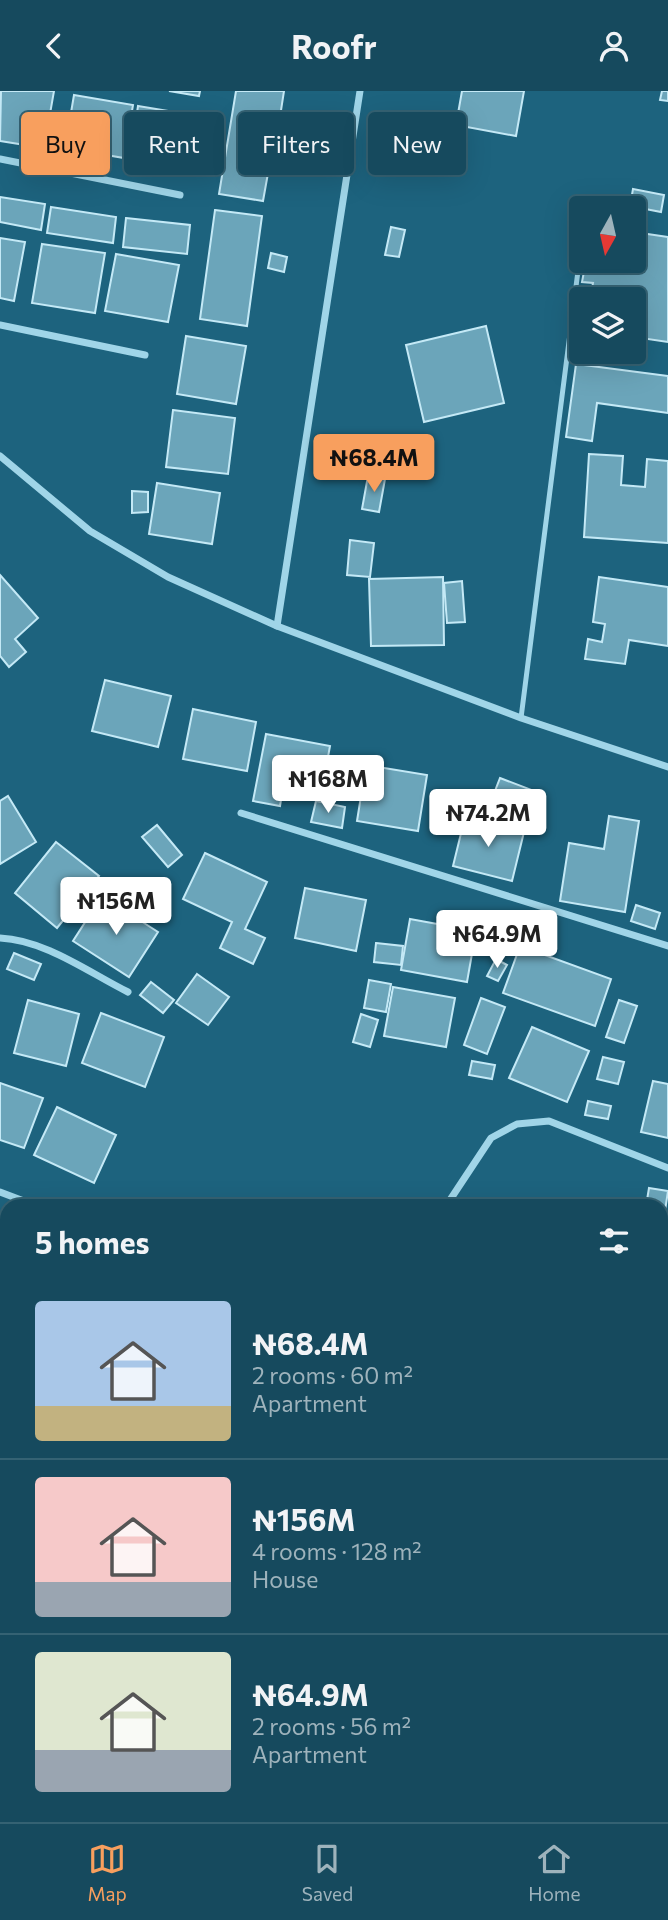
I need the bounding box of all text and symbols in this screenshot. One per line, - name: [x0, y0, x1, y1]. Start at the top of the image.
- text: Roofr: [291, 26, 377, 66]
- icon: back: [35, 27, 73, 65]
- icon: person: [595, 27, 633, 65]
- chip: Buy: [21, 112, 110, 175]
- chip: Rent: [124, 112, 224, 175]
- chip: Filters: [238, 112, 354, 175]
- chip: New: [368, 112, 466, 175]
- north arrow: [569, 196, 646, 273]
- map controls: [569, 196, 646, 364]
- button: layers: [569, 287, 646, 364]
- pin: ₦68.4M: [317, 435, 431, 494]
- text: ₦68.4M: [329, 443, 419, 471]
- pin: ₦168M: [279, 755, 377, 815]
- text: ₦168M: [288, 764, 368, 792]
- pin: ₦74.2M: [431, 789, 545, 849]
- text: ₦74.2M: [445, 798, 531, 826]
- pin: ₦156M: [67, 877, 165, 937]
- text: ₦156M: [76, 886, 156, 914]
- pin: ₦64.9M: [440, 911, 554, 970]
- text: ₦64.9M: [452, 919, 542, 947]
- icon: filters: [595, 1222, 633, 1260]
- text: 5 homes: [35, 1223, 149, 1260]
- text: ₦68.4M: [252, 1324, 369, 1361]
- icon: home: [91, 1329, 175, 1413]
- text: 2 rooms · 60 m²: [252, 1361, 413, 1389]
- text: Apartment: [252, 1389, 367, 1417]
- text: ₦156M: [252, 1500, 355, 1537]
- icon: home: [91, 1505, 175, 1589]
- text: 4 rooms · 128 m²: [252, 1537, 421, 1565]
- text: House: [252, 1565, 318, 1593]
- text: ₦64.9M: [252, 1675, 369, 1712]
- icon: home: [91, 1680, 175, 1764]
- text: 2 rooms · 56 m²: [252, 1712, 411, 1740]
- text: Apartment: [252, 1740, 367, 1768]
- tab: Map: [88, 1840, 127, 1905]
- tab: Saved: [302, 1840, 353, 1905]
- tab: Home: [528, 1840, 580, 1905]

